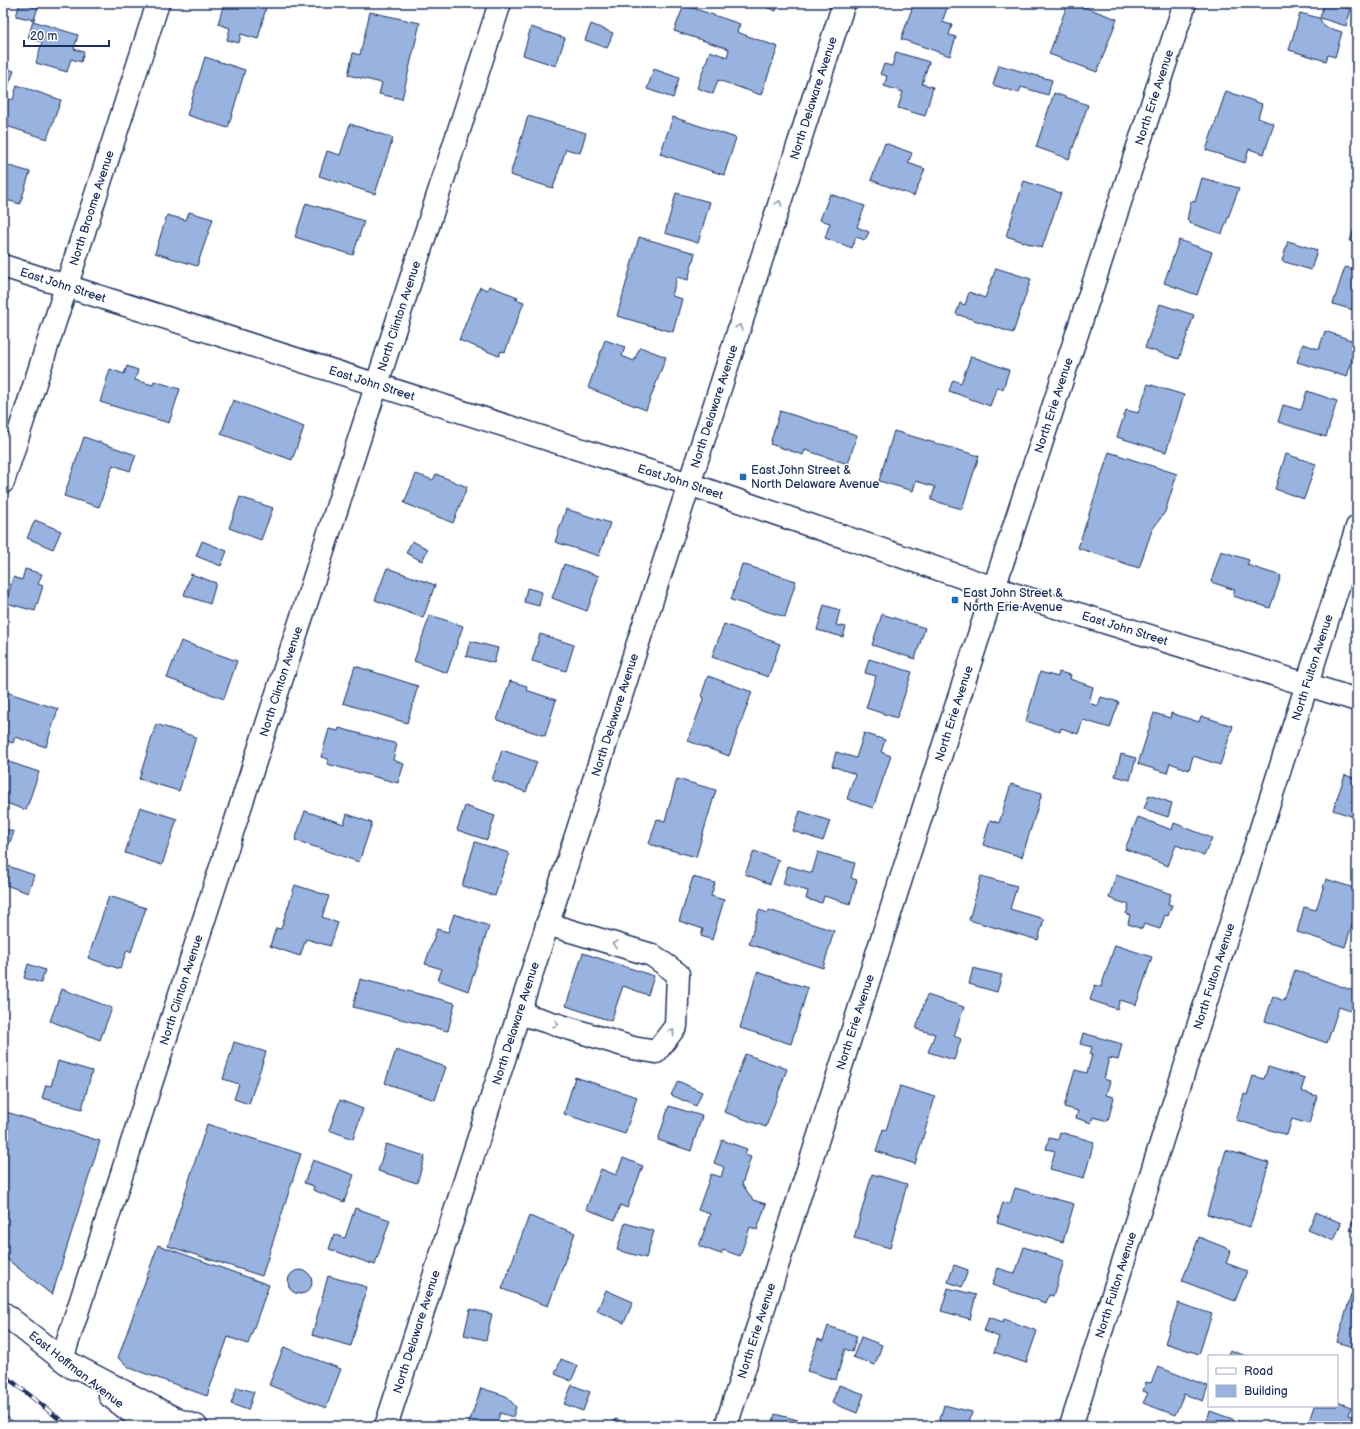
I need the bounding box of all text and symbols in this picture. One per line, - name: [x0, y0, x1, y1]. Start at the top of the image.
- scale bar: [24, 22, 109, 48]
- text: 20 m: [30, 29, 57, 44]
- street label: North Delaware Avenue: [787, 35, 840, 162]
- street label: North Erie Avenue: [1132, 48, 1177, 147]
- street label: North Broome Avenue: [66, 148, 117, 268]
- one-way arrow: [774, 200, 783, 207]
- street label: North Clinton Avenue: [374, 259, 424, 373]
- street label: East John Street: [18, 264, 108, 306]
- one-way arrow: [734, 324, 743, 331]
- street label: North Delaware Avenue: [687, 343, 741, 470]
- street label: North Erie Avenue: [1031, 356, 1076, 455]
- street label: East John Street: [327, 363, 417, 404]
- street label: East John Street: [636, 461, 726, 503]
- place label: East John Street & North Delaware Avenue: [751, 463, 879, 492]
- marker: East John Street & North Delaware Avenue: [738, 472, 748, 482]
- place label: East John Street & North Erie Avenue: [963, 586, 1063, 615]
- marker: East John Street & North Erie Avenue: [950, 595, 960, 605]
- street label: East John Street: [1080, 608, 1170, 649]
- street label: North Fulton Avenue: [1288, 612, 1336, 723]
- street label: North Clinton Avenue: [256, 624, 306, 739]
- street label: North Delaware Avenue: [588, 651, 642, 778]
- street label: North Erie Avenue: [932, 664, 976, 763]
- street label: North Fulton Avenue: [1190, 921, 1238, 1031]
- street label: North Clinton Avenue: [156, 933, 206, 1047]
- one-way arrow: [611, 940, 618, 949]
- street label: North Delaware Avenue: [489, 960, 542, 1087]
- street label: North Erie Avenue: [833, 972, 877, 1072]
- one-way arrow: [552, 1019, 559, 1028]
- one-way arrow: [667, 1029, 674, 1036]
- street label: North Fulton Avenue: [1092, 1230, 1140, 1340]
- street label: North Delaware Avenue: [389, 1268, 443, 1395]
- street label: North Erie Avenue: [734, 1281, 779, 1381]
- street label: East Hoffman Avenue: [25, 1328, 127, 1412]
- legend: [1208, 1355, 1338, 1407]
- text: Road: [1244, 1364, 1273, 1379]
- text: Building: [1244, 1384, 1288, 1399]

